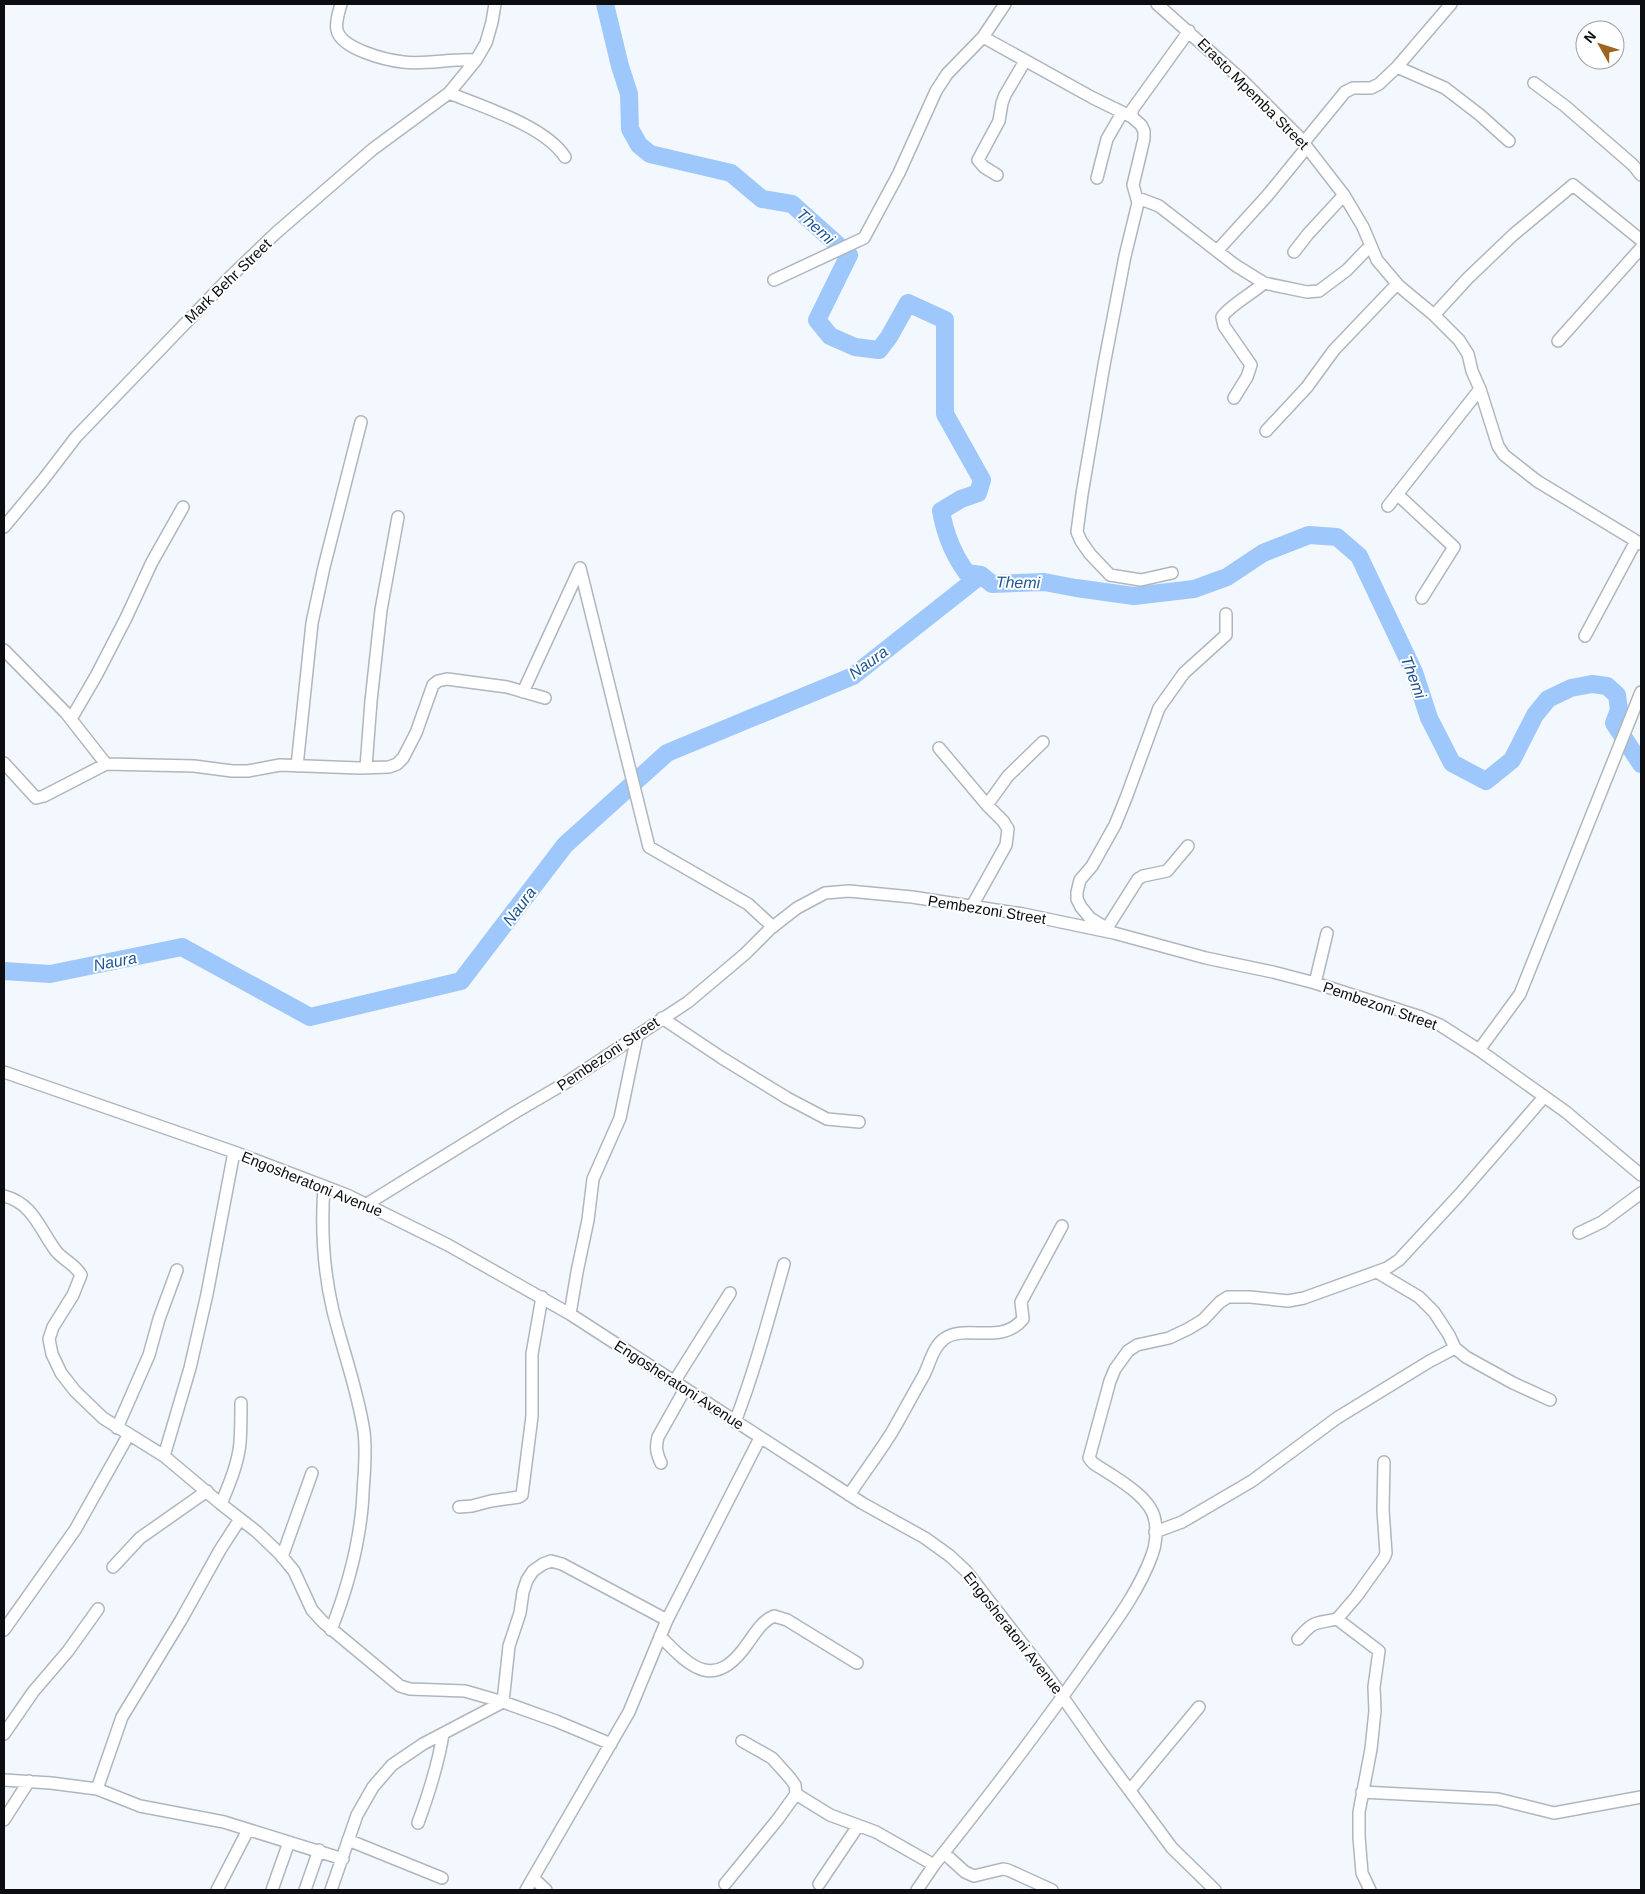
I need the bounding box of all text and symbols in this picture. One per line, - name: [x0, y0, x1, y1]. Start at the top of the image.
- north arrow: [1575, 20, 1625, 70]
- text: N: [1580, 28, 1599, 46]
- street label: Erasto Mpemba Street: [1194, 35, 1313, 153]
- water label: Themi: [793, 205, 838, 248]
- street label: Mark Behr Street: [181, 235, 275, 326]
- water label: Themi: [996, 574, 1041, 591]
- water label: Naura: [846, 643, 891, 682]
- water label: Themi: [1398, 653, 1430, 701]
- water label: Naura: [499, 884, 539, 929]
- street label: Pembezoni Street: [927, 892, 1048, 927]
- water label: Naura: [92, 949, 138, 974]
- street label: Pembezoni Street: [1321, 978, 1440, 1033]
- street label: Pembezoni Street: [554, 1013, 663, 1094]
- street label: Engosheratoni Avenue: [239, 1147, 385, 1220]
- street label: Engosheratoni Avenue: [611, 1336, 747, 1433]
- street label: Engosheratoni Avenue: [960, 1568, 1066, 1697]

